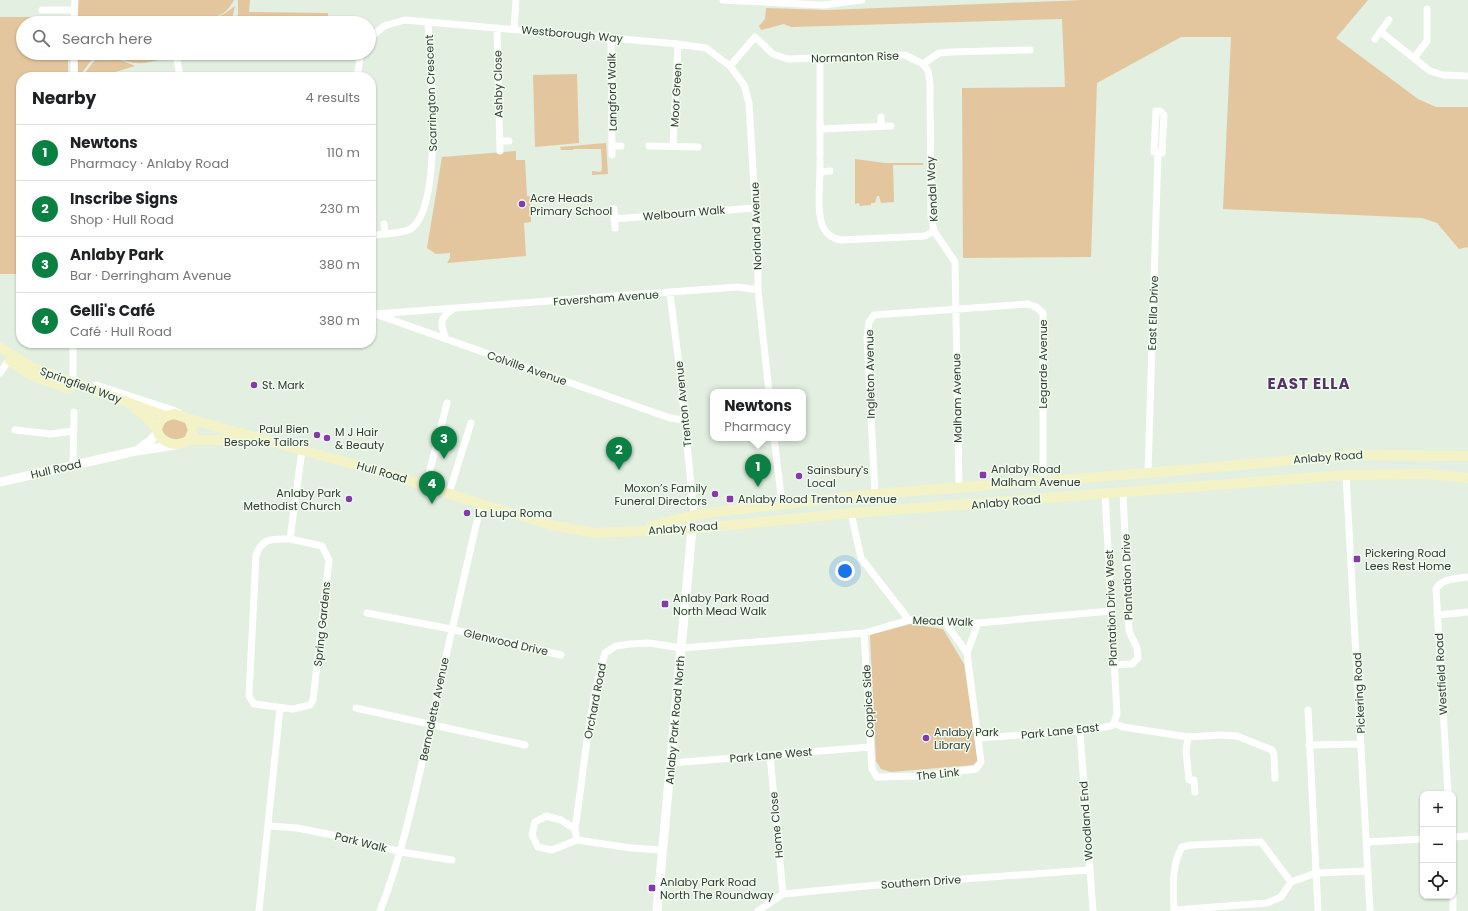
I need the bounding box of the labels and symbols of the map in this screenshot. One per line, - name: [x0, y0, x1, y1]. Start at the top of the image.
- street label: Westborough Way: [521, 22, 624, 46]
- street label: Scarrington Crescent: [421, 34, 441, 152]
- street label: Normanton Rise: [811, 47, 899, 67]
- street label: Ashby Close: [489, 50, 507, 118]
- street label: Langford Walk: [603, 52, 621, 131]
- street label: Moor Green: [666, 63, 686, 127]
- street label: Kendal Way: [922, 155, 942, 222]
- street label: Norland Avenue: [746, 182, 766, 270]
- place label: Acre Heads Primary School: [530, 190, 612, 219]
- marker: Acre Heads Primary School: [517, 199, 527, 209]
- street label: Welbourn Walk: [642, 201, 726, 225]
- street label: East Ella Drive: [1144, 275, 1162, 351]
- street label: Faversham Avenue: [553, 286, 660, 310]
- street label: Legarde Avenue: [1035, 319, 1051, 409]
- street label: Ingleton Avenue: [861, 329, 879, 419]
- street label: Colville Avenue: [485, 347, 569, 389]
- street label: Malham Avenue: [948, 353, 966, 443]
- street label: Trenton Avenue: [671, 360, 695, 448]
- street label: Springfield Way: [38, 363, 125, 407]
- district label: EAST ELLA: [1268, 373, 1350, 394]
- place label: St. Mark: [262, 377, 305, 393]
- marker: St. Mark: [249, 380, 259, 390]
- place label: Paul Bien Bespoke Tailors: [224, 421, 309, 450]
- place label: M J Hair & Beauty: [335, 424, 385, 453]
- pin: 3: [431, 426, 457, 459]
- marker: Paul Bien Bespoke Tailors: [312, 430, 322, 440]
- marker: M J Hair & Beauty: [322, 433, 332, 443]
- pin: 2: [606, 437, 632, 470]
- street label: Anlaby Road: [1293, 447, 1363, 467]
- pin: 1: [745, 454, 771, 487]
- street label: Hull Road: [29, 455, 83, 483]
- street label: Hull Road: [355, 457, 409, 487]
- place label: Anlaby Road Malham Avenue: [991, 461, 1081, 490]
- place label: Sainsbury's Local: [807, 462, 869, 491]
- marker: Anlaby Road Malham Avenue: [978, 470, 988, 480]
- pin: 4: [419, 471, 445, 504]
- marker: Sainsbury's Local: [794, 471, 804, 481]
- place label: Moxon’s Family Funeral Directors: [614, 480, 708, 509]
- place label: Anlaby Park Methodist Church: [243, 485, 341, 514]
- marker: Moxon’s Family Funeral Directors: [710, 489, 720, 499]
- place label: Anlaby Road Trenton Avenue: [738, 491, 897, 507]
- street label: Anlaby Road: [971, 491, 1041, 513]
- marker: Anlaby Park Methodist Church: [344, 494, 354, 504]
- marker: Anlaby Road Trenton Avenue: [725, 494, 735, 504]
- place label: La Lupa Roma: [475, 505, 552, 521]
- marker: La Lupa Roma: [462, 508, 472, 518]
- street label: Anlaby Road: [648, 518, 718, 538]
- street label: Plantation Drive: [1117, 533, 1137, 620]
- place label: Pickering Road Lees Rest Home: [1365, 545, 1451, 574]
- street label: Plantation Drive West: [1101, 549, 1121, 667]
- marker: Pickering Road Lees Rest Home: [1352, 554, 1362, 564]
- your location: [835, 561, 855, 581]
- street label: Spring Gardens: [310, 581, 334, 667]
- place label: Anlaby Park Road North Mead Walk: [673, 590, 769, 619]
- marker: Anlaby Park Road North Mead Walk: [660, 599, 670, 609]
- street label: Mead Walk: [912, 612, 974, 630]
- street label: Glenwood Drive: [462, 625, 550, 660]
- street label: Westfield Road: [1431, 633, 1451, 715]
- street label: Pickering Road: [1349, 652, 1369, 734]
- street label: Anlaby Park Road North: [661, 655, 689, 785]
- street label: Bernadette Avenue: [415, 656, 453, 762]
- street label: Orchard Road: [580, 662, 610, 740]
- street label: Coppice Side: [858, 664, 878, 738]
- street label: Park Lane East: [1020, 719, 1100, 743]
- place label: Anlaby Park Library: [934, 724, 999, 753]
- marker: Anlaby Park Library: [921, 733, 931, 743]
- street label: Park Lane West: [729, 743, 813, 767]
- street label: The Link: [916, 764, 961, 784]
- street label: Woodland End: [1075, 781, 1097, 861]
- street label: Home Close: [765, 791, 787, 859]
- street label: Park Walk: [333, 828, 389, 856]
- street label: Southern Drive: [881, 871, 962, 893]
- place label: Anlaby Park Road North The Roundway: [660, 874, 774, 903]
- marker: Anlaby Park Road North The Roundway: [647, 883, 657, 893]

